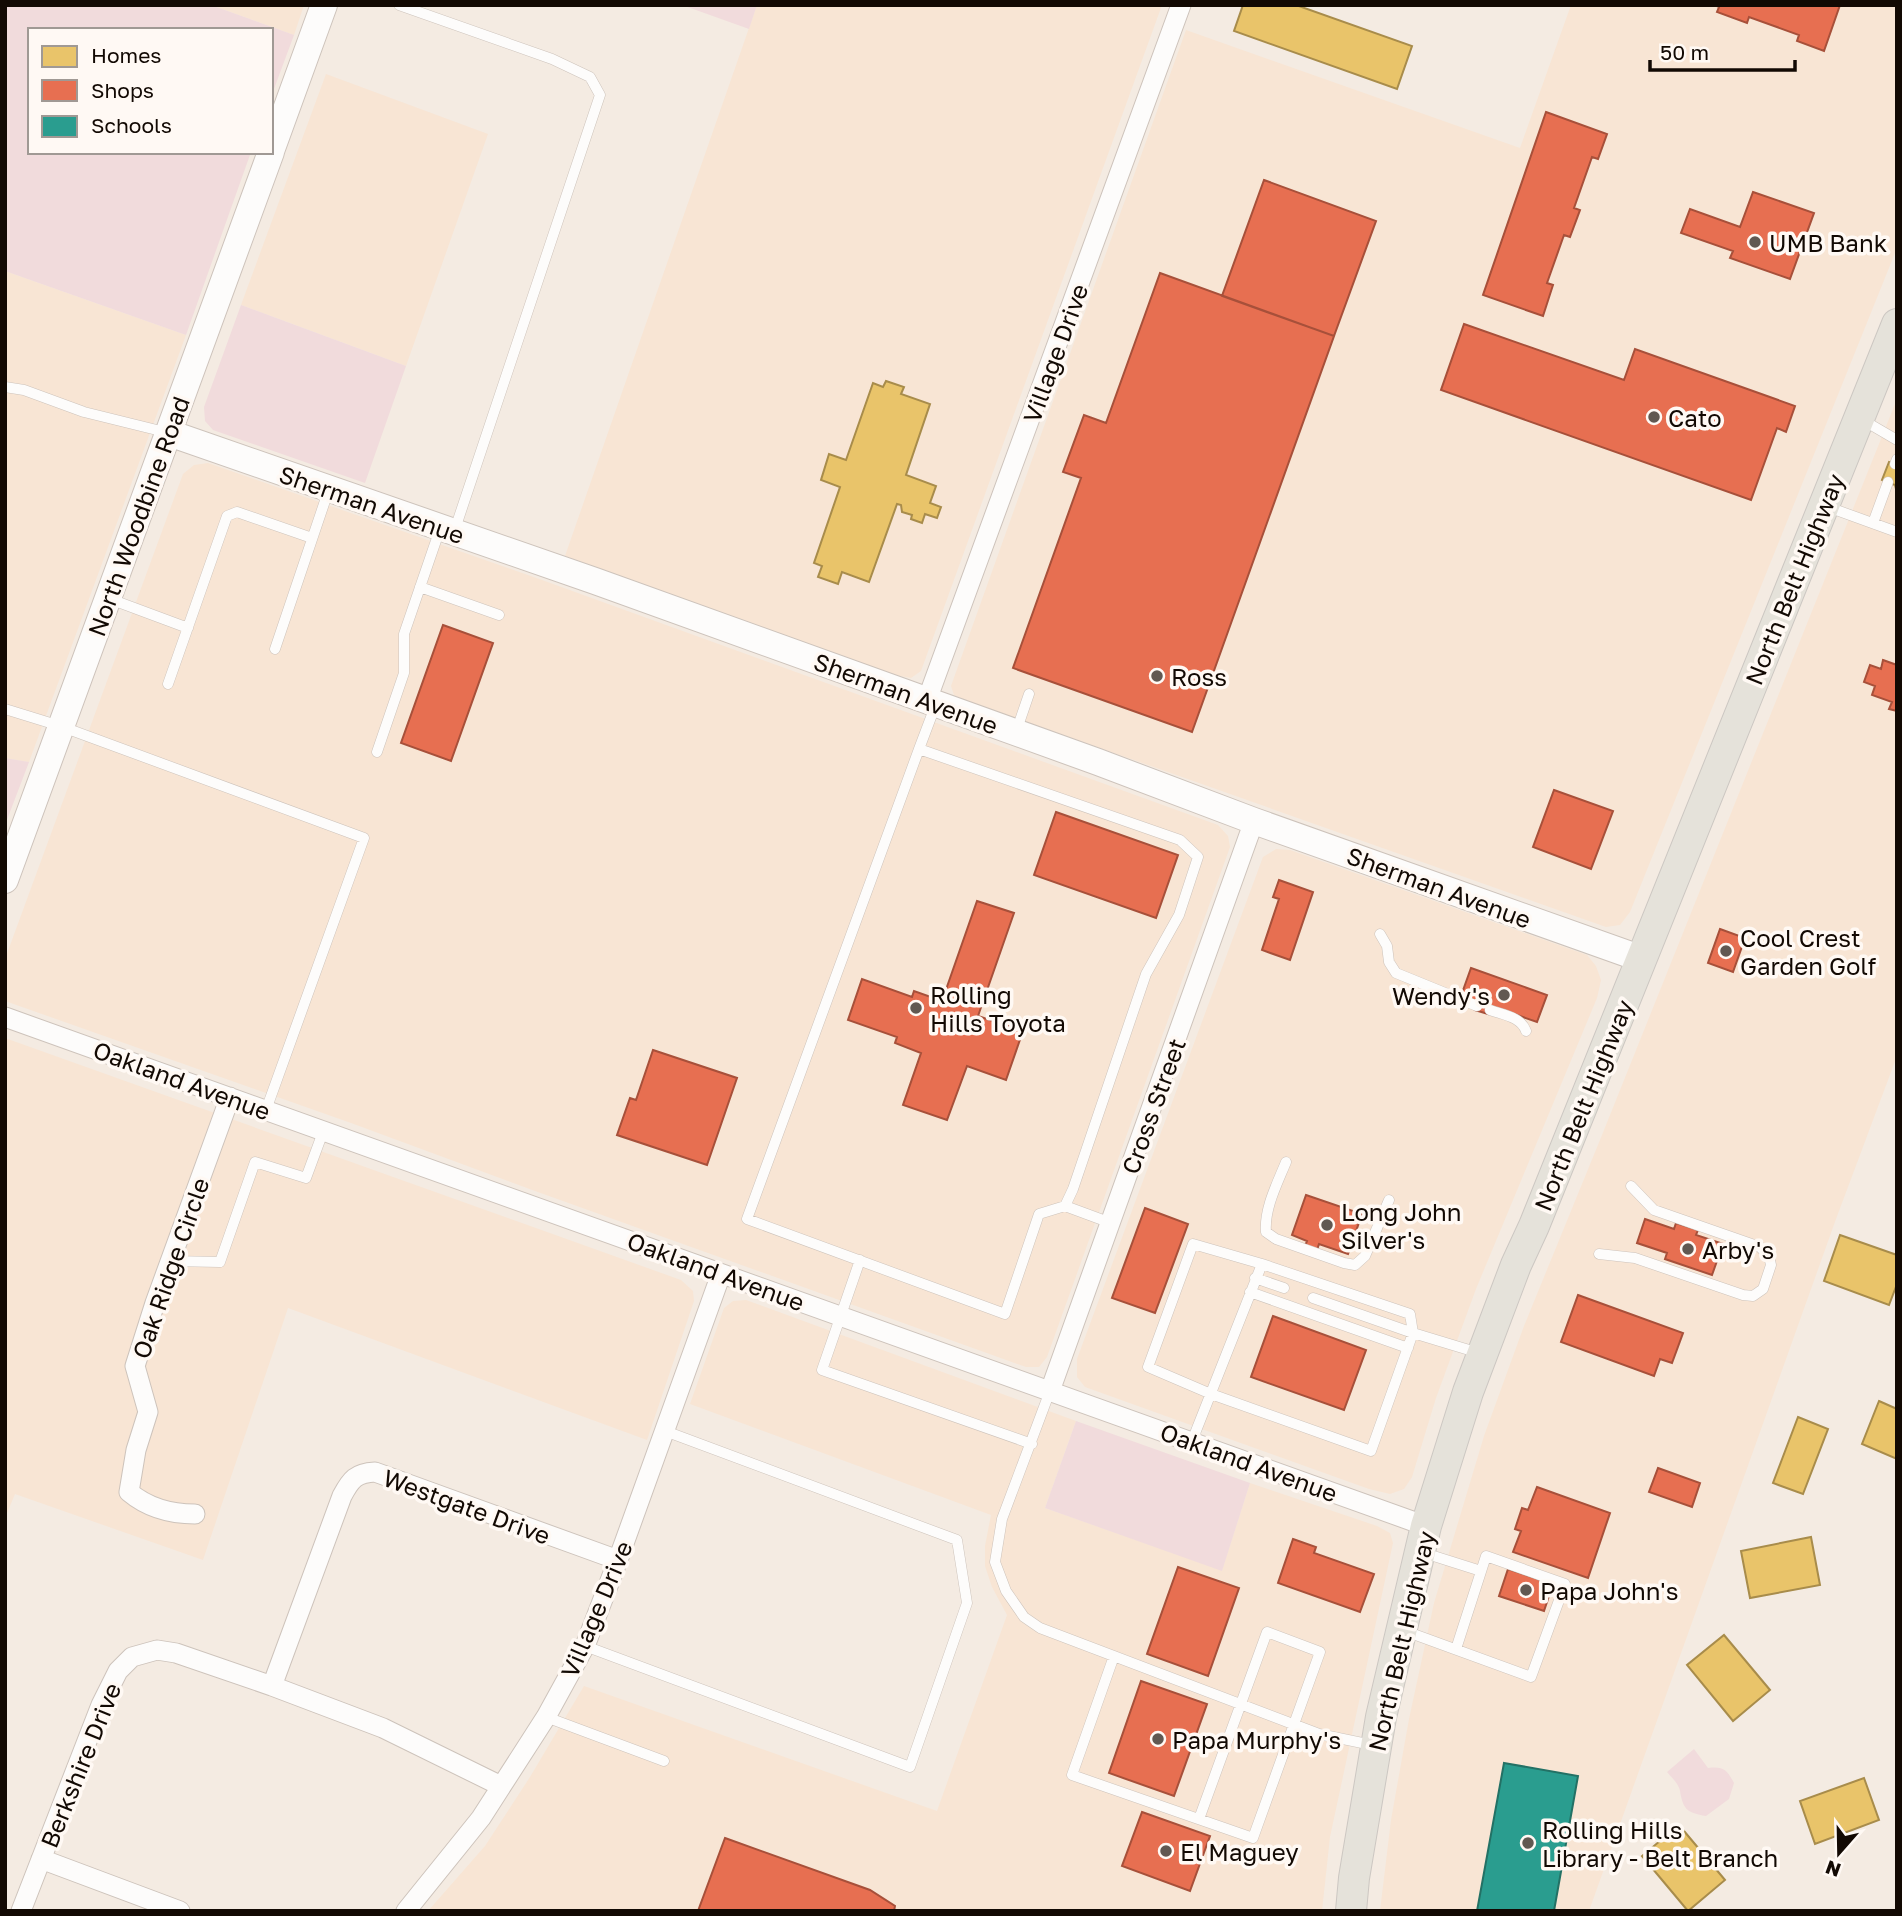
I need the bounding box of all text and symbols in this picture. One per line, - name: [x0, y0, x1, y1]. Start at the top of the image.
- legend: [28, 28, 273, 154]
- scale bar: [1650, 28, 1795, 72]
- text: 50 m: [1660, 39, 1709, 65]
- text: Homes: [91, 42, 161, 68]
- text: Shops: [91, 77, 154, 103]
- text: Schools: [91, 112, 172, 138]
- place label: UMB Bank: [1769, 228, 1887, 257]
- marker: UMB Bank: [1747, 234, 1763, 250]
- street label: Village Drive: [1016, 280, 1094, 426]
- street label: North Woodbine Road: [81, 392, 195, 640]
- place label: Cato: [1668, 403, 1722, 432]
- marker: Cato: [1646, 409, 1662, 425]
- street label: Sherman Avenue: [276, 459, 468, 549]
- street label: North Belt Highway: [1738, 469, 1850, 689]
- street label: Sherman Avenue: [810, 646, 1002, 740]
- place label: Ross: [1171, 662, 1227, 691]
- marker: Ross: [1149, 668, 1165, 684]
- street label: Sherman Avenue: [1343, 840, 1535, 934]
- place label: Cool Crest Garden Golf: [1740, 923, 1877, 980]
- marker: Cool Crest Garden Golf: [1718, 943, 1734, 959]
- place label: Rolling Hills Toyota: [930, 980, 1066, 1037]
- place label: Wendy's: [1392, 981, 1490, 1010]
- marker: Wendy's: [1496, 987, 1512, 1003]
- street label: North Belt Highway: [1527, 995, 1639, 1215]
- marker: Rolling Hills Toyota: [908, 1000, 924, 1016]
- street label: Cross Street: [1115, 1034, 1191, 1178]
- street label: Oakland Avenue: [89, 1035, 275, 1125]
- street label: Oak Ridge Circle: [125, 1174, 215, 1362]
- place label: Long John Silver's: [1341, 1197, 1462, 1254]
- marker: Long John Silver's: [1319, 1217, 1335, 1233]
- street label: Oakland Avenue: [623, 1226, 809, 1316]
- place label: Arby's: [1702, 1235, 1774, 1264]
- marker: Arby's: [1680, 1241, 1696, 1257]
- street label: Oakland Avenue: [1156, 1417, 1342, 1507]
- street label: Westgate Drive: [380, 1462, 554, 1550]
- street label: North Belt Highway: [1362, 1528, 1440, 1754]
- street label: Village Drive: [554, 1536, 638, 1682]
- place label: Papa John's: [1540, 1576, 1678, 1605]
- marker: Papa John's: [1518, 1582, 1534, 1598]
- street label: Berkshire Drive: [34, 1678, 126, 1852]
- place label: Papa Murphy's: [1172, 1725, 1341, 1754]
- marker: Papa Murphy's: [1150, 1731, 1166, 1747]
- place label: Rolling Hills Library - Belt Branch: [1542, 1815, 1778, 1872]
- north arrow: [1804, 1818, 1874, 1888]
- marker: Rolling Hills Library - Belt Branch: [1520, 1835, 1536, 1851]
- place label: El Maguey: [1180, 1837, 1299, 1866]
- marker: El Maguey: [1158, 1843, 1174, 1859]
- text: N: [1822, 1856, 1844, 1883]

